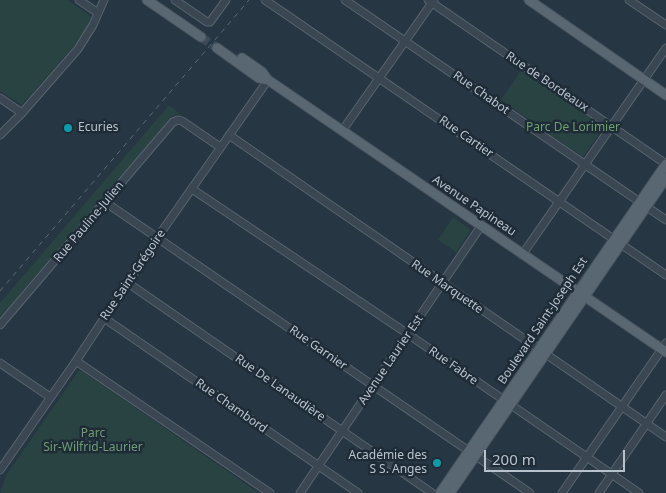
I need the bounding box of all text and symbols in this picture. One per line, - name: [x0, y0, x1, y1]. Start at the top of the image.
- street label: Rue de Bordeaux: [503, 49, 591, 115]
- street label: Rue Chabot: [450, 68, 512, 118]
- street label: Rue Cartier: [436, 113, 496, 161]
- place label: Ecuries: [78, 121, 118, 135]
- park label: Parc De Lorimier: [526, 121, 620, 135]
- marker: Ecuries: [62, 122, 74, 134]
- street label: Avenue Papineau: [429, 173, 519, 239]
- street label: Rue Pauline-Julien: [51, 179, 127, 265]
- street label: Rue Saint-Grégoire: [97, 227, 169, 323]
- street label: Boulevard Saint-Joseph Est: [495, 255, 591, 387]
- street label: Rue Marquette: [408, 257, 486, 317]
- street label: Avenue Laurier Est: [356, 312, 426, 408]
- street label: Rue Garnier: [286, 323, 350, 373]
- street label: Rue Fabre: [426, 344, 480, 388]
- street label: Rue De Lanaudière: [232, 351, 328, 425]
- street label: Rue Chambord: [192, 376, 270, 436]
- park label: Parc Sir-Wilfrid-Laurier: [43, 427, 143, 455]
- scale bar: [486, 440, 627, 472]
- place label: Académie des S S. Anges: [349, 449, 427, 477]
- text: 200 m: [492, 449, 536, 469]
- marker: Académie des S S. Anges: [431, 457, 443, 469]

